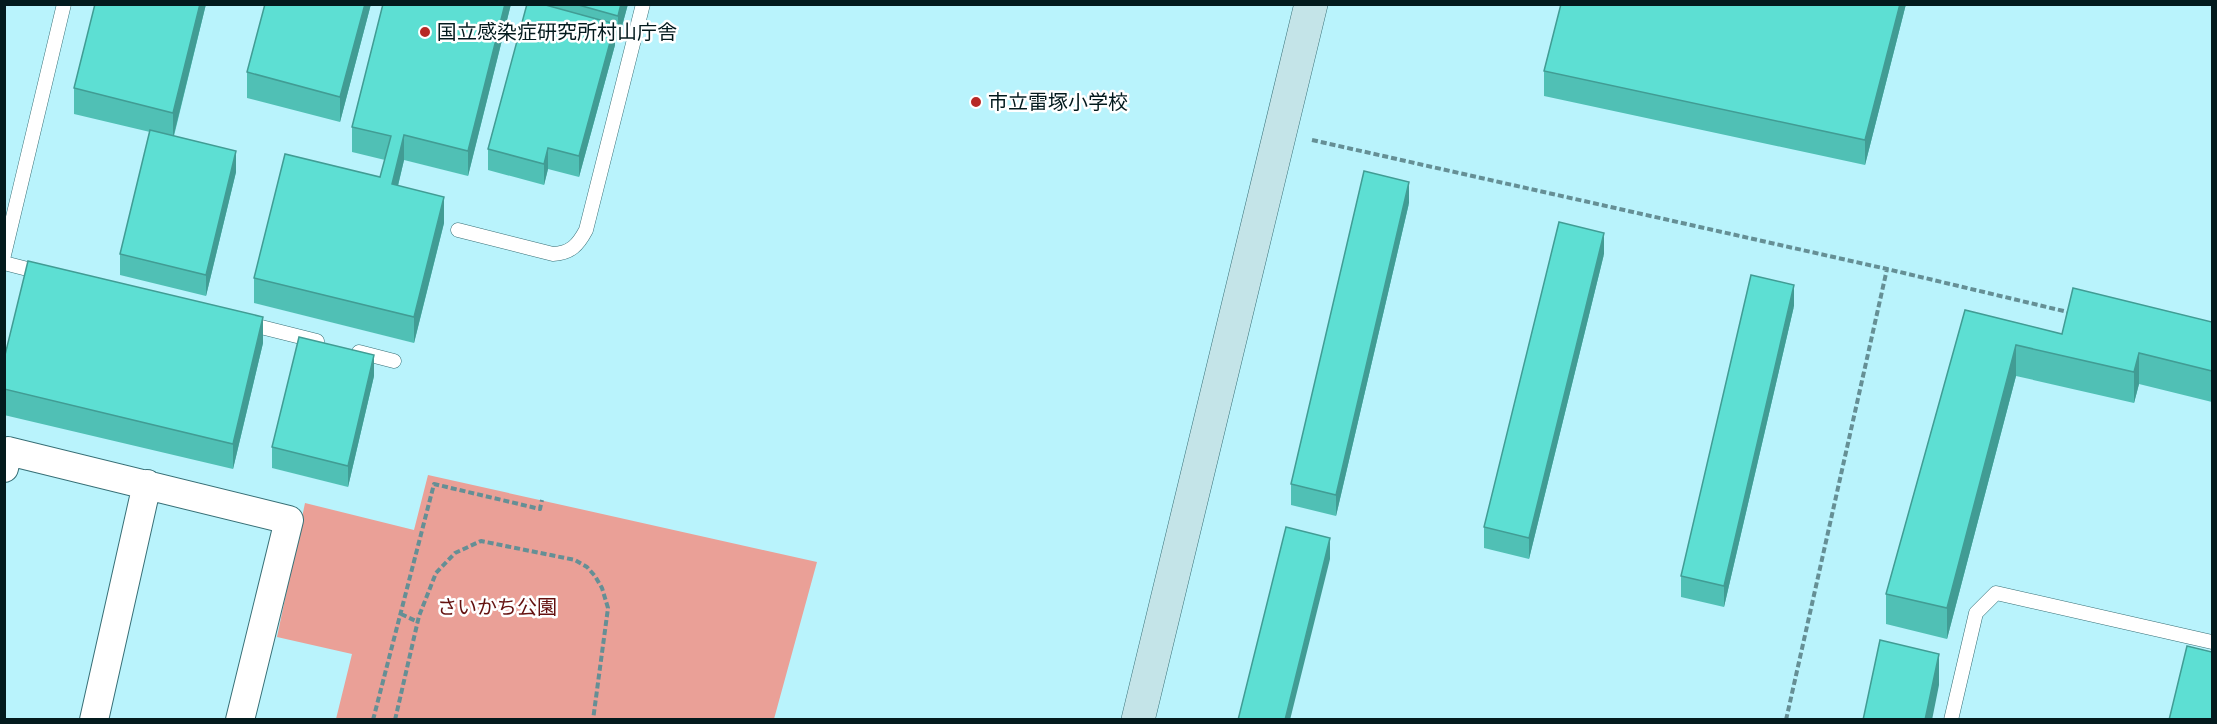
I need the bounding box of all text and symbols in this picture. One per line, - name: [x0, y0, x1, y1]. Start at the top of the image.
- place label: 国立感染症研究所村山庁舎: [437, 21, 677, 43]
- marker: 国立感染症研究所村山庁舎: [418, 25, 432, 39]
- place label: 市立雷塚小学校: [988, 91, 1128, 113]
- marker: 市立雷塚小学校: [969, 95, 983, 109]
- park label: さいかち公園: [437, 596, 557, 618]

